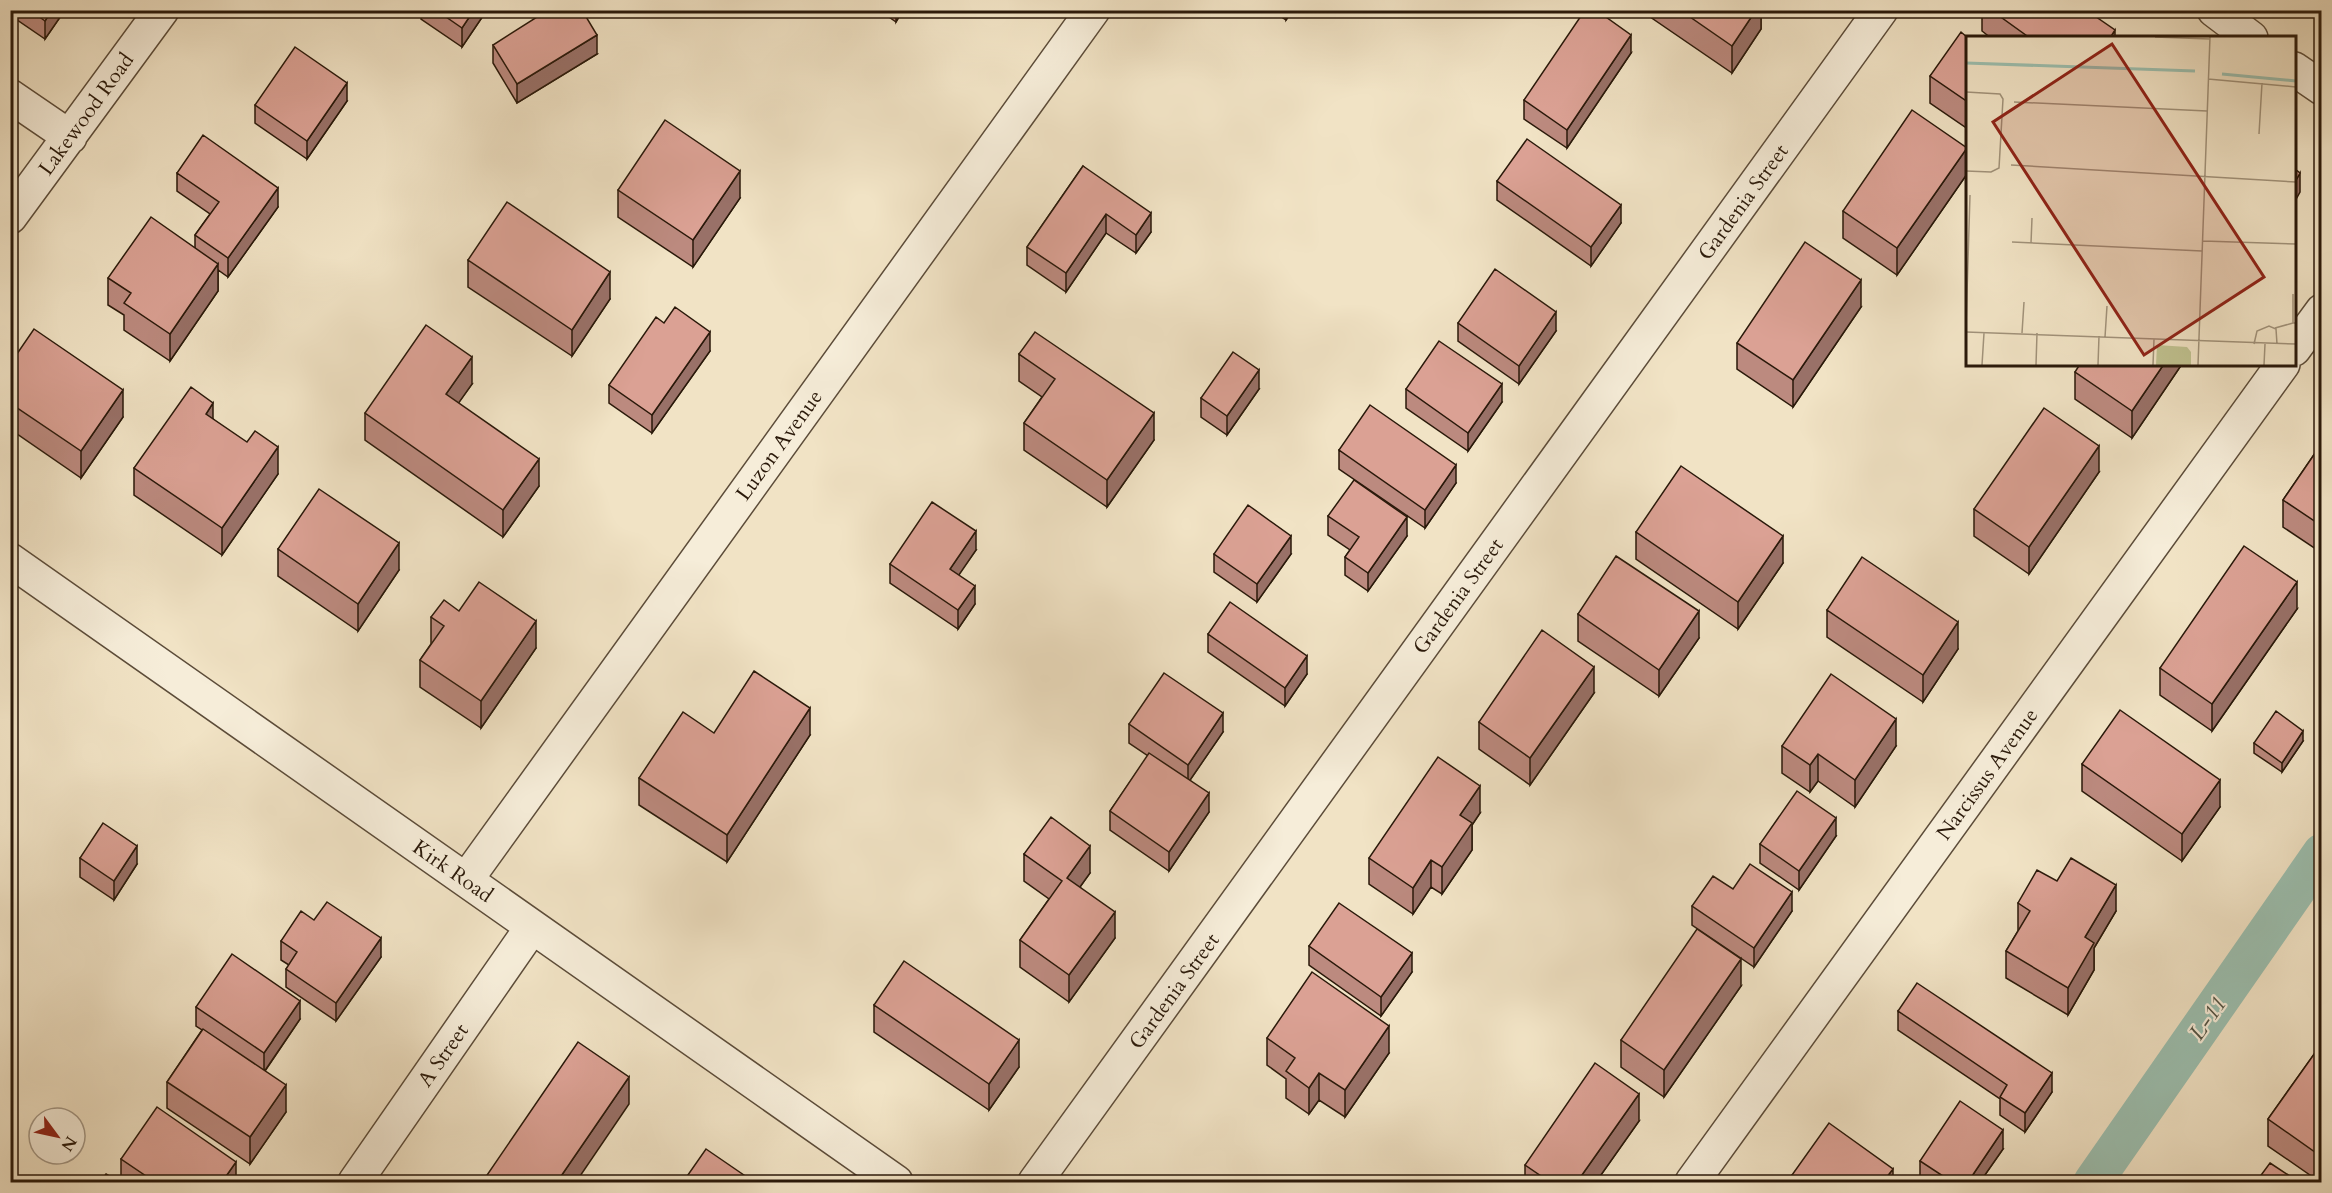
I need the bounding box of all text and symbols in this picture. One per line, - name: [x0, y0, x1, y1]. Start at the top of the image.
- inset map: [1966, 36, 2296, 366]
- street label: Lakewood Road: [32, 47, 141, 181]
- street label: Gardenia Street: [1691, 138, 1796, 266]
- street label: Luzon Avenue: [729, 384, 830, 507]
- street label: Gardenia Street: [1406, 532, 1511, 660]
- street label: Narcissus Avenue: [1930, 702, 2045, 846]
- street label: Kirk Road: [407, 833, 499, 910]
- street label: Gardenia Street: [1122, 927, 1227, 1055]
- water label: L-11: [2182, 991, 2233, 1046]
- street label: A Street: [411, 1018, 476, 1093]
- north arrow: [27, 1106, 87, 1166]
- text: N: [56, 1132, 82, 1156]

